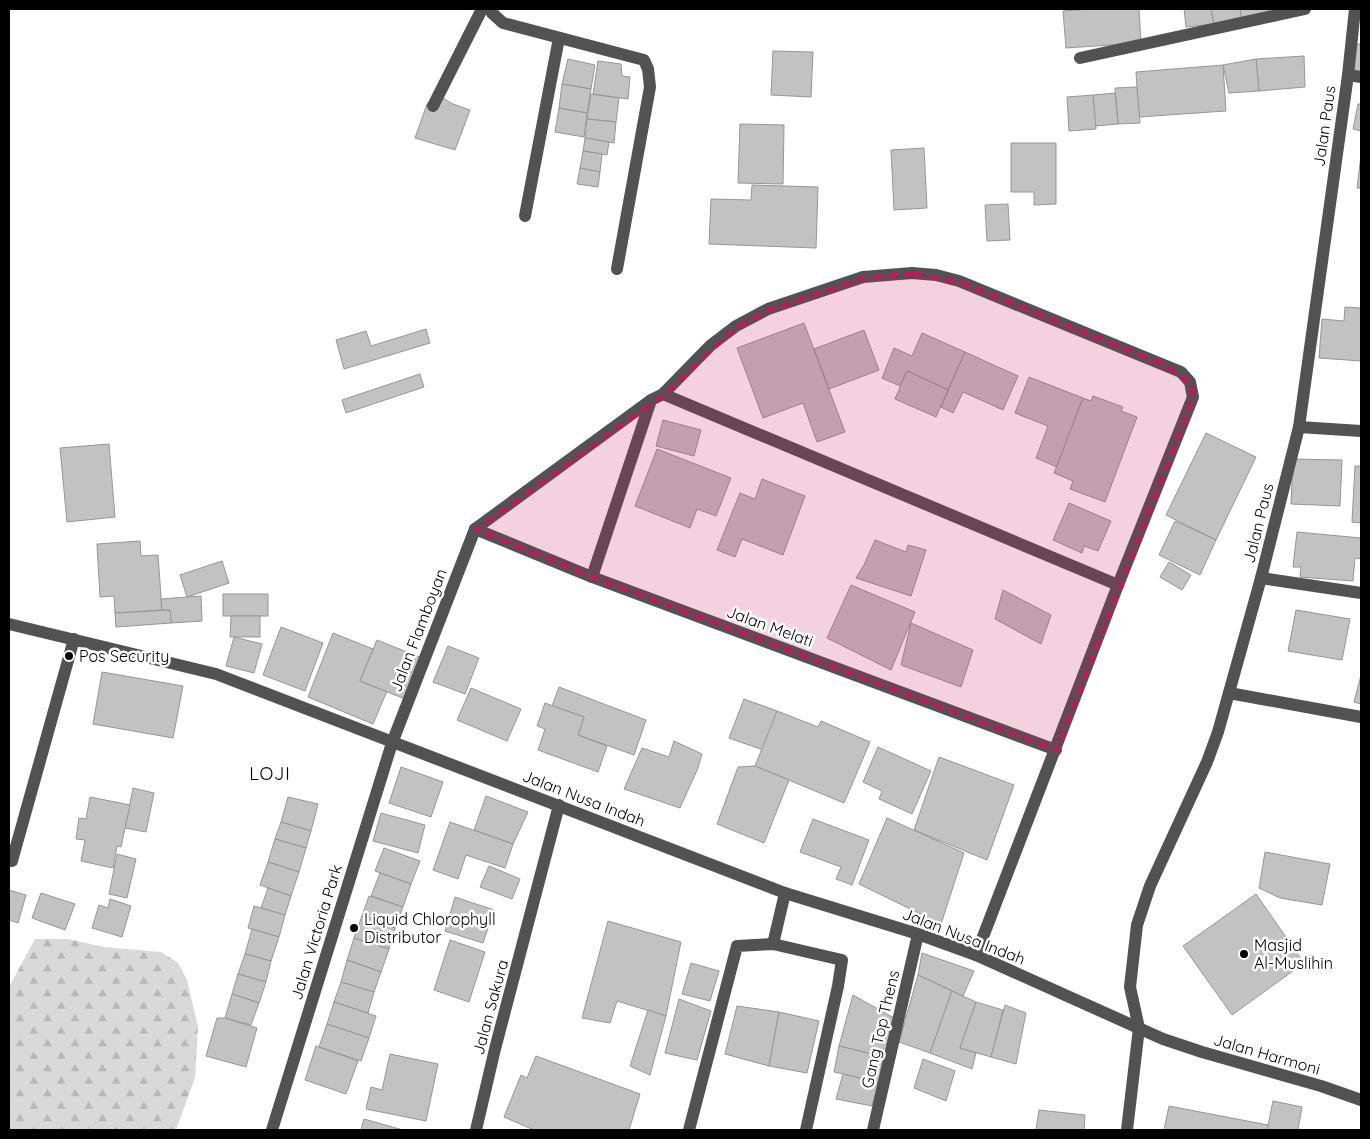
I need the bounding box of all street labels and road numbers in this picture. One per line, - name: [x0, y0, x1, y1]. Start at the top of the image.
- street label: Jalan Paus: [1308, 84, 1340, 168]
- street label: Jalan Paus: [1238, 481, 1278, 565]
- street label: Jalan Flamboyan: [385, 566, 451, 694]
- street label: Jalan Melati: [724, 601, 816, 651]
- street label: Jalan Nusa Indah: [520, 765, 648, 831]
- street label: Jalan Victoria Park: [286, 862, 346, 1002]
- street label: Jalan Nusa Indah: [900, 903, 1028, 969]
- street label: Jalan Sakura: [468, 957, 512, 1057]
- street label: Gang Top Thens: [857, 968, 903, 1090]
- street label: Jalan Harmoni: [1211, 1029, 1323, 1079]

